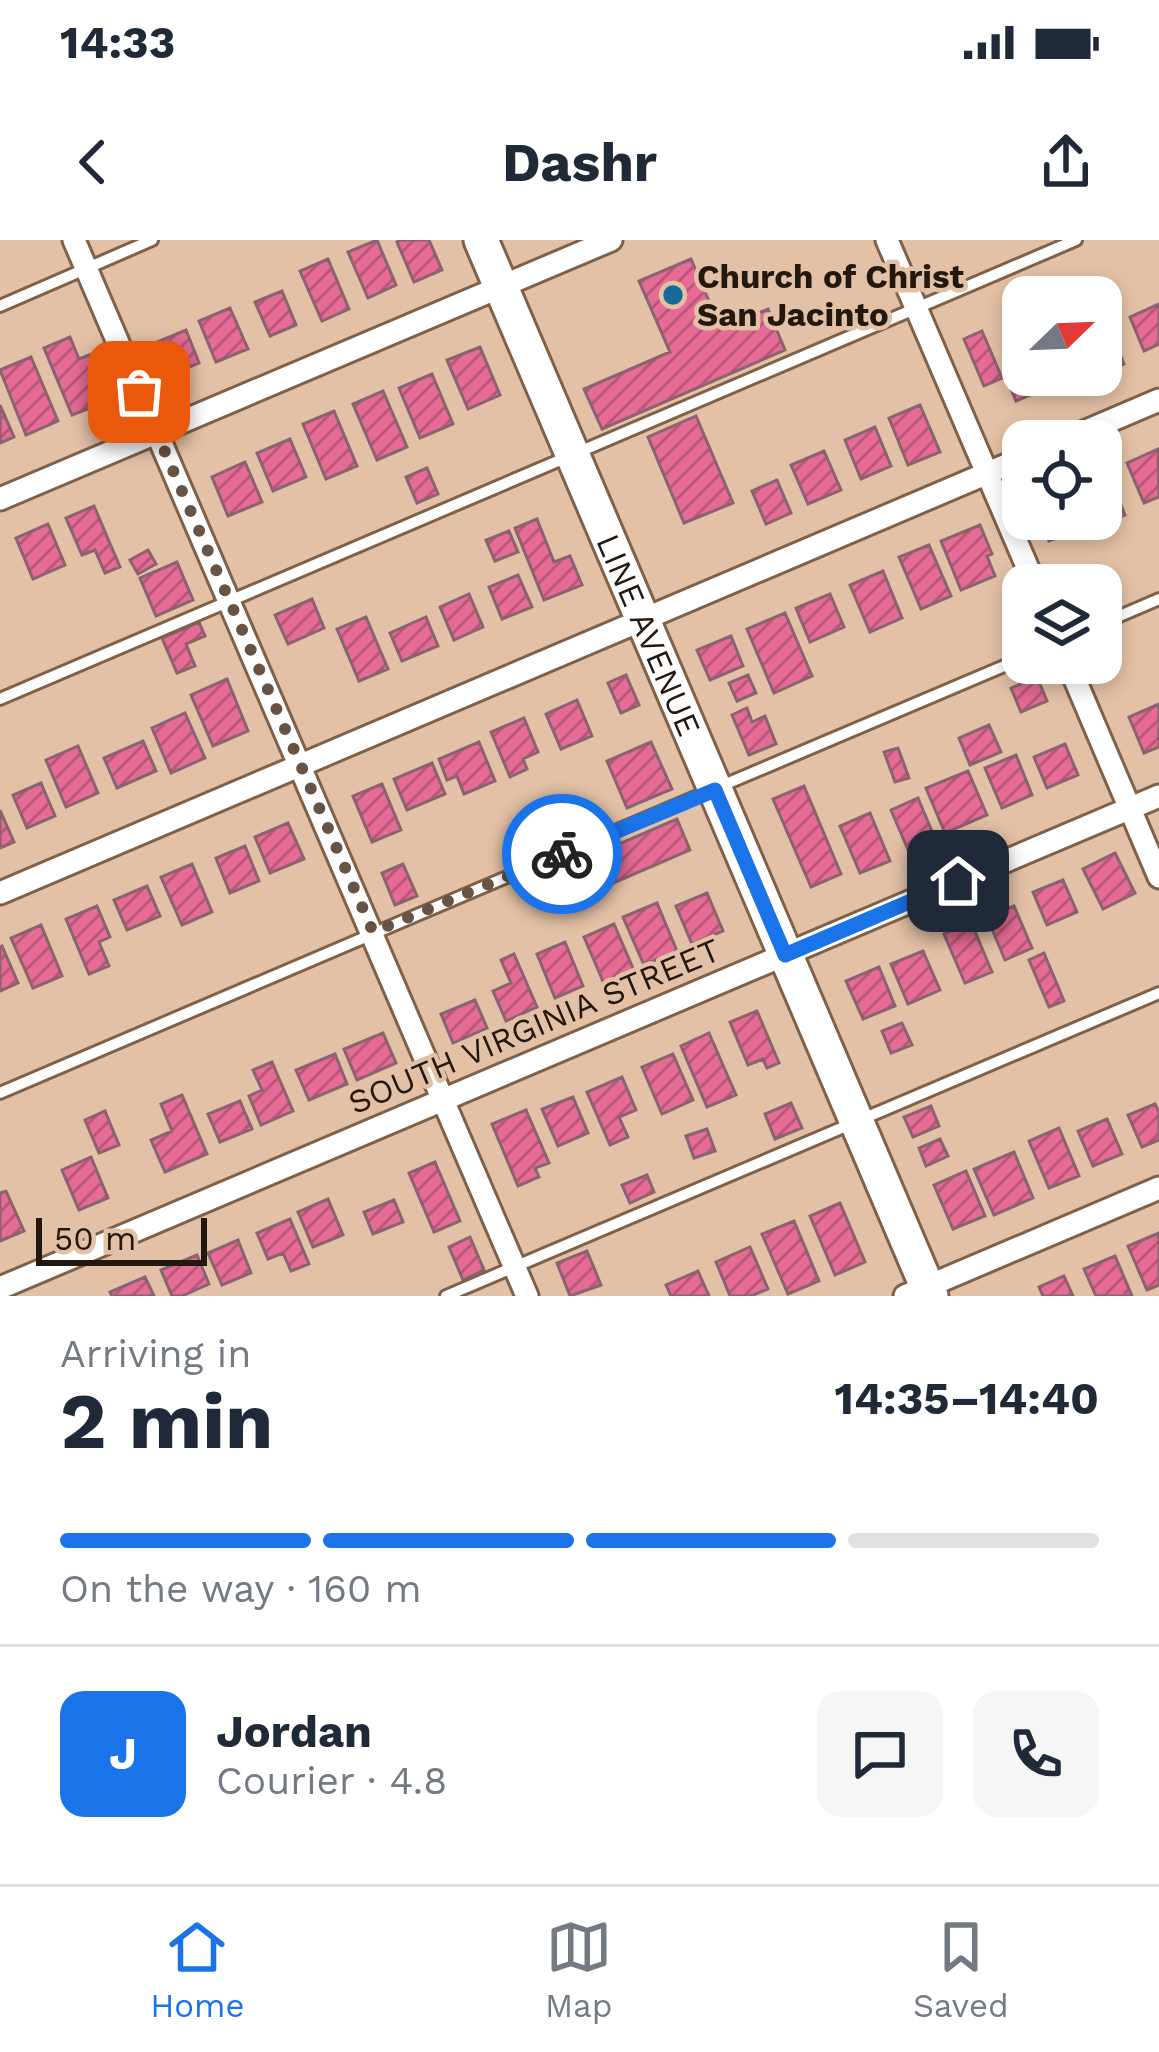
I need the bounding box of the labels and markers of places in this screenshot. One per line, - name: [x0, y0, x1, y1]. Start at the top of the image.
- place label: Church of Christ San Jacinto: [697, 257, 965, 334]
- marker: Church of Christ San Jacinto: [660, 282, 686, 308]
- pin: [88, 341, 190, 443]
- pin: [907, 830, 1009, 932]

